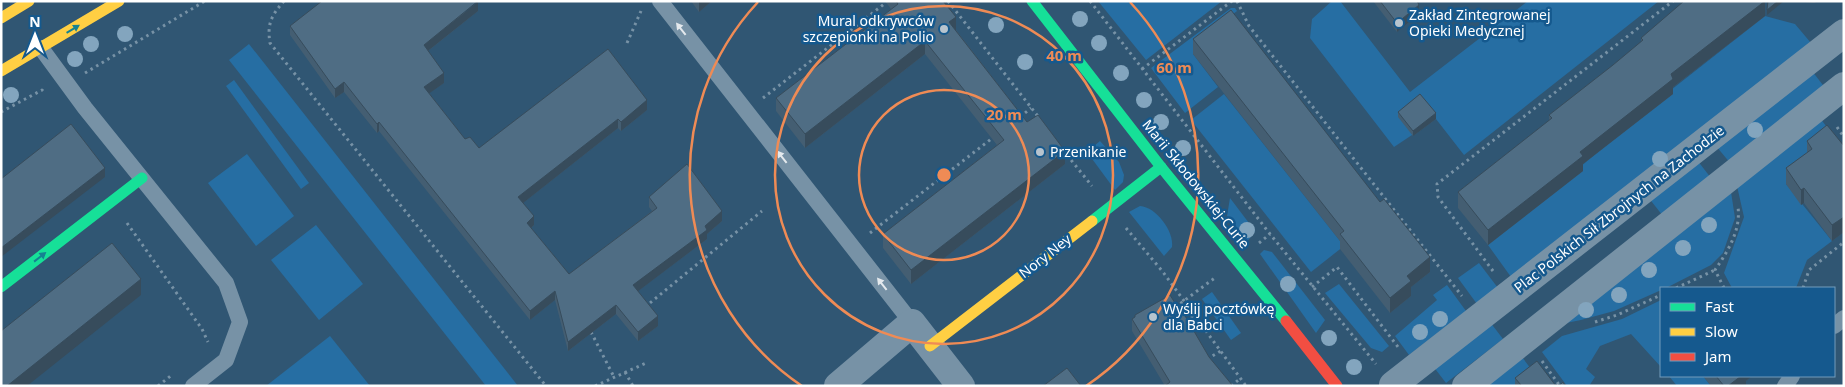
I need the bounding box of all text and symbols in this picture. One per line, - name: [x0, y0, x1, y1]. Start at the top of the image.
- place label: Zakład Zintegrowanej Opieki Medycznej: [1409, 5, 1551, 40]
- north arrow: [10, 10, 60, 60]
- place label: Mural odkrywców szczepionki na Polio: [803, 11, 934, 46]
- text: N: [29, 12, 41, 31]
- marker: Zakład Zintegrowanej Opieki Medycznej: [1393, 17, 1405, 29]
- one-way arrow: [676, 22, 687, 35]
- marker: Mural odkrywców szczepionki na Polio: [938, 23, 950, 35]
- one-way arrow: [67, 24, 80, 33]
- text: 40 m: [1046, 45, 1082, 65]
- text: 60 m: [1156, 57, 1192, 77]
- text: 20 m: [986, 104, 1022, 124]
- street label: Marii Skłodowskiej-Curie: [1138, 115, 1254, 252]
- street label: Plac Polskich Sił Zbrojnych na Zachodzie: [1510, 120, 1728, 297]
- place label: Przenikanie: [1050, 142, 1127, 161]
- marker: Przenikanie: [1034, 146, 1046, 158]
- one-way arrow: [776, 150, 787, 163]
- centre of rings: [935, 166, 953, 184]
- street label: Nory Ney: [1015, 229, 1075, 282]
- one-way arrow: [33, 252, 47, 262]
- one-way arrow: [876, 278, 887, 291]
- legend: [1660, 287, 1835, 377]
- text: Fast: [1705, 296, 1734, 316]
- place label: Wyślij pocztówkę dla Babci: [1163, 299, 1274, 334]
- marker: Wyślij pocztówkę dla Babci: [1147, 311, 1159, 323]
- text: Slow: [1705, 321, 1738, 341]
- text: Jam: [1703, 346, 1732, 366]

